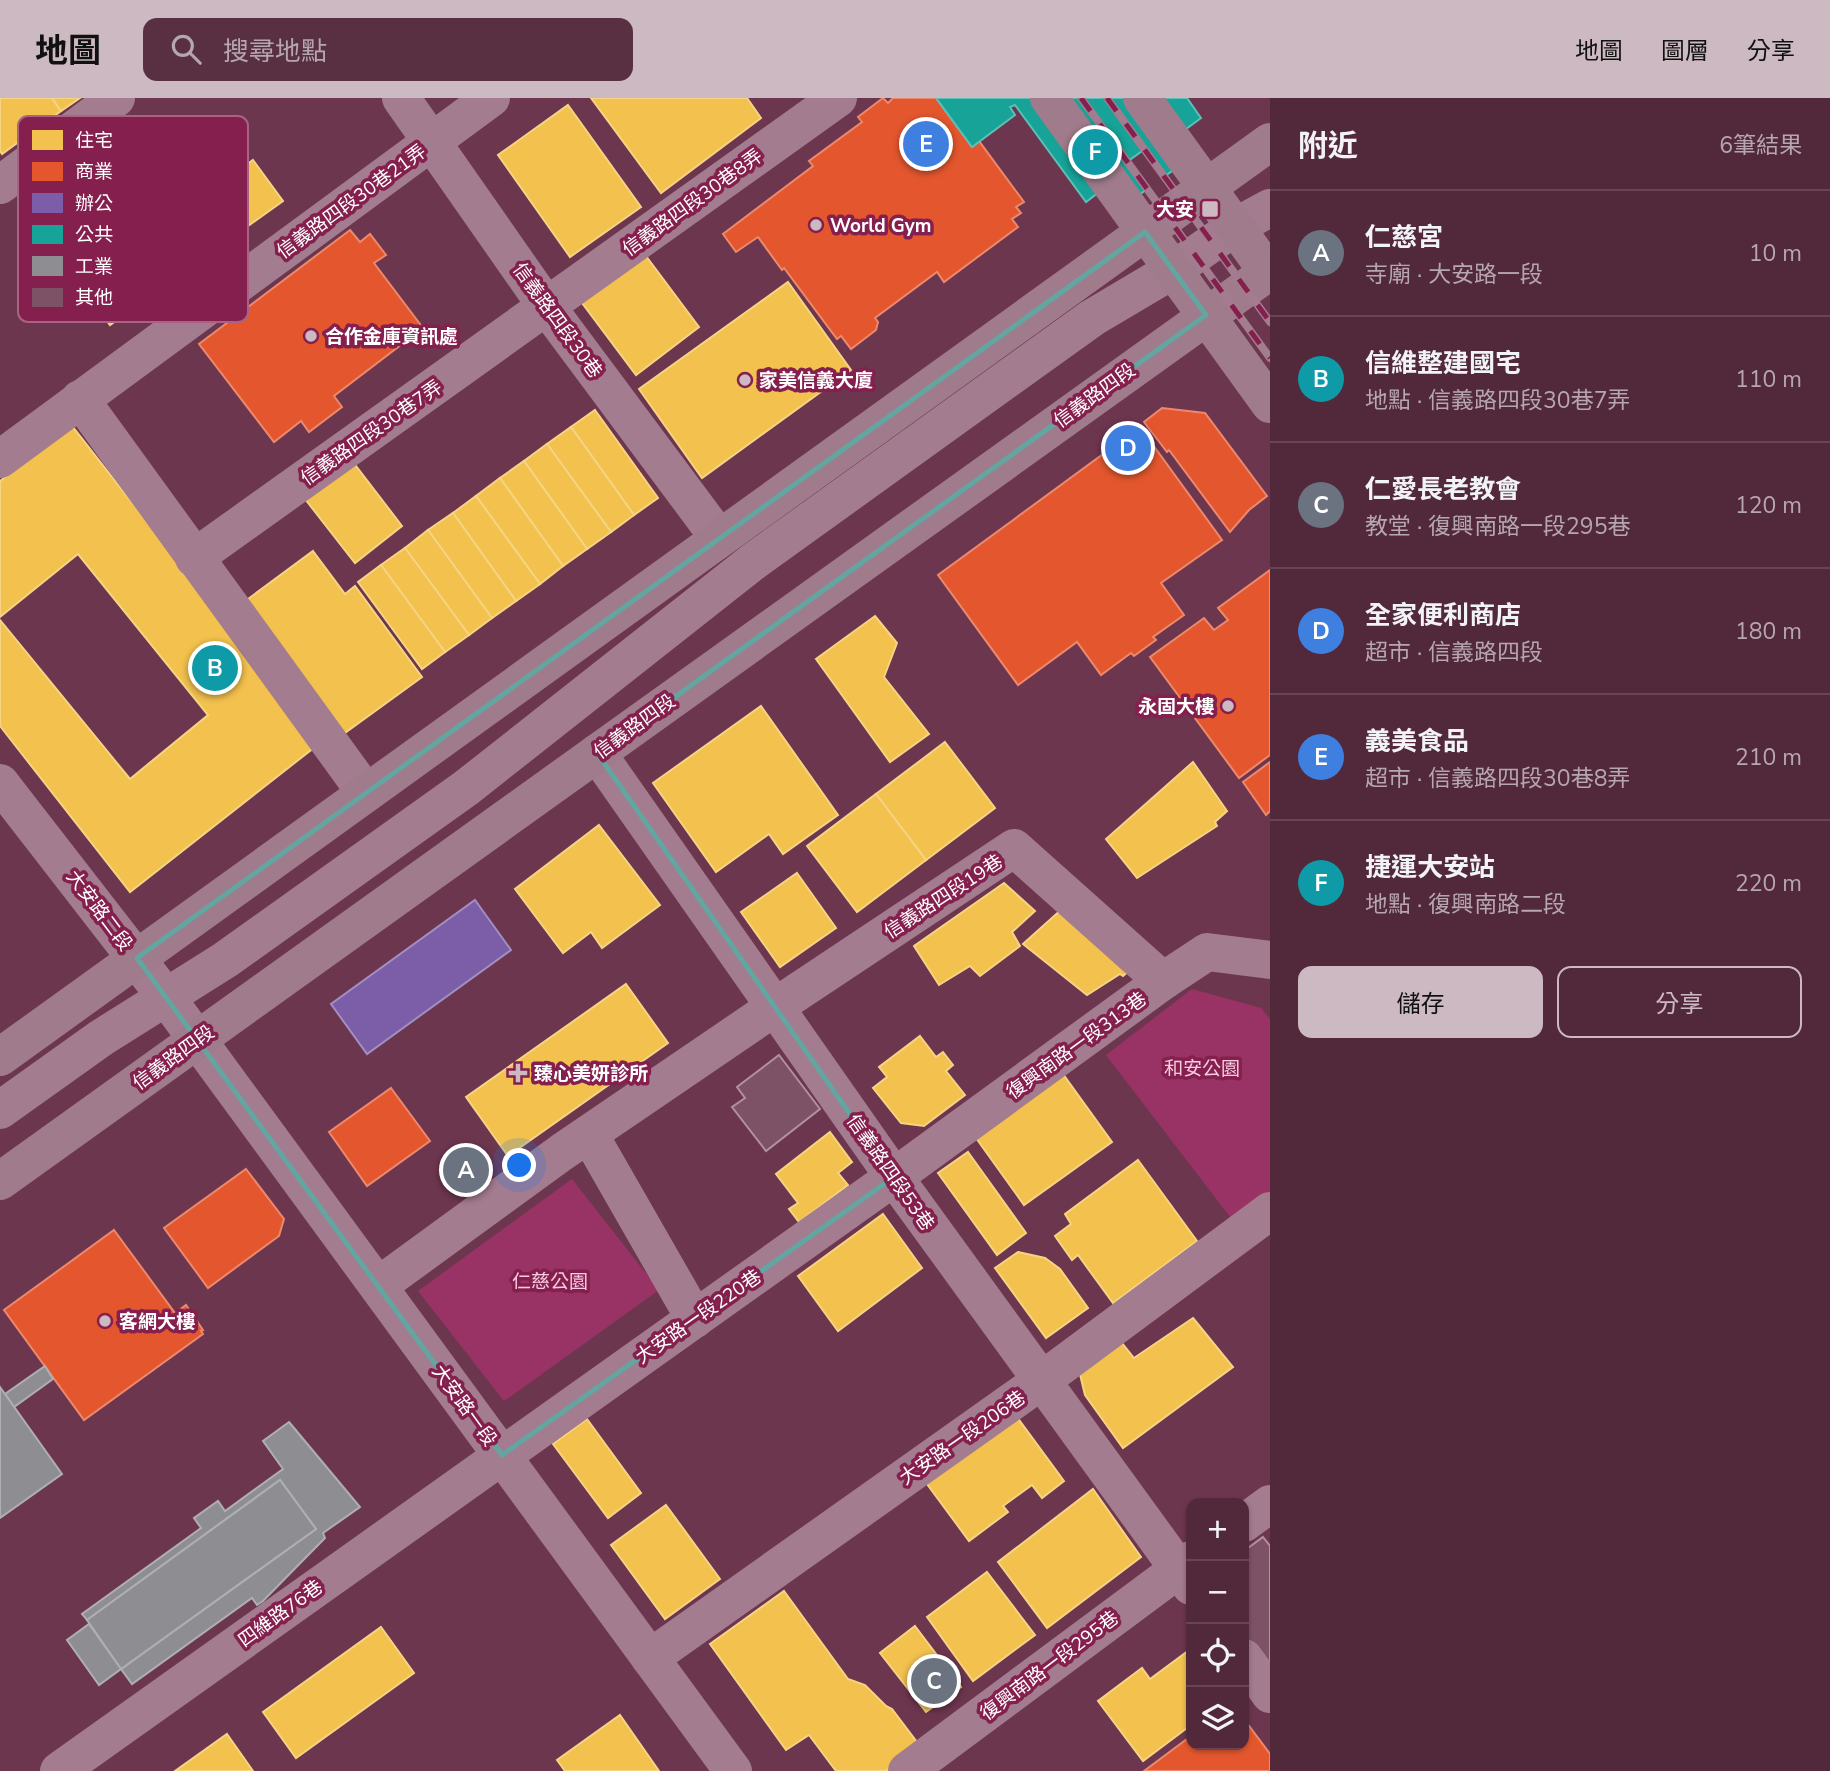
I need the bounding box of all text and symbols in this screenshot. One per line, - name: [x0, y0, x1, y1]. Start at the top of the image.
- search box: [143, 18, 633, 81]
- text: 地圖: [35, 29, 101, 74]
- icon: search: [167, 30, 205, 68]
- text: 搜尋地點: [223, 34, 327, 69]
- text: 地圖: [1575, 35, 1623, 67]
- text: 圖層: [1661, 35, 1709, 67]
- text: 分享: [1747, 35, 1795, 67]
- legend: [18, 116, 248, 322]
- pin: E: [903, 118, 949, 170]
- pin: F: [1072, 126, 1118, 178]
- text: 附近: [1298, 126, 1358, 167]
- text: 住宅: [75, 128, 113, 154]
- text: 6筆結果: [1719, 130, 1802, 161]
- street label: 信義路四段30巷21弄: [272, 139, 431, 265]
- street label: 信義路四段30巷8弄: [617, 143, 768, 262]
- text: 商業: [75, 159, 113, 185]
- text: 辦公: [75, 191, 113, 217]
- place label: 大安: [1156, 197, 1194, 223]
- marker: 大安: [1200, 199, 1220, 219]
- place label: World Gym: [830, 213, 931, 239]
- marker: World Gym: [808, 217, 824, 233]
- text: 仁慈宮: [1365, 220, 1443, 255]
- text: 公共: [75, 222, 113, 248]
- text: A: [1312, 238, 1330, 269]
- text: 10 m: [1749, 238, 1802, 269]
- text: 工業: [75, 254, 113, 280]
- street label: 信義路四段30巷: [506, 258, 608, 384]
- text: 寺廟 · 大安路一段: [1365, 259, 1543, 290]
- text: 其他: [75, 285, 113, 311]
- place label: 合作金庫資訊處: [325, 324, 458, 350]
- marker: 合作金庫資訊處: [303, 328, 319, 344]
- text: 信維整建國宅: [1365, 346, 1521, 381]
- street label: 信義路四段: [1049, 357, 1141, 434]
- text: B: [1313, 364, 1329, 395]
- text: 110 m: [1735, 364, 1802, 395]
- place label: 家美信義大廈: [759, 368, 873, 394]
- marker: 家美信義大廈: [737, 372, 753, 388]
- street label: 信義路四段30巷7弄: [296, 374, 448, 491]
- text: 地點 · 信義路四段30巷7弄: [1365, 385, 1630, 416]
- pin: D: [1105, 422, 1151, 474]
- text: 仁愛長老教會: [1365, 472, 1521, 507]
- text: C: [1313, 490, 1329, 521]
- text: 120 m: [1735, 490, 1802, 521]
- text: 教堂 · 復興南路一段295巷: [1365, 511, 1630, 542]
- text: 全家便利商店: [1365, 598, 1521, 633]
- text: D: [1312, 616, 1330, 647]
- text: 180 m: [1735, 616, 1802, 647]
- text: 超市 · 信義路四段: [1365, 637, 1543, 668]
- pin: B: [192, 642, 238, 694]
- street label: 信義路四段: [589, 688, 681, 765]
- place label: 永固大樓: [1138, 694, 1214, 720]
- marker: 永固大樓: [1220, 698, 1236, 714]
- text: 義美食品: [1365, 724, 1469, 759]
- text: E: [1314, 742, 1328, 773]
- text: 210 m: [1735, 742, 1802, 773]
- text: 超市 · 信義路四段30巷8弄: [1365, 763, 1630, 794]
- street label: 信義路四段19巷: [879, 849, 1008, 945]
- text: 捷運大安站: [1365, 850, 1495, 885]
- street label: 大安路二段: [60, 865, 138, 956]
- text: F: [1315, 868, 1327, 899]
- text: 220 m: [1735, 868, 1802, 899]
- text: 地點 · 復興南路二段: [1365, 889, 1566, 920]
- button: 儲存: [1298, 966, 1543, 1038]
- button: 分享: [1557, 966, 1802, 1038]
- street label: 復興南路一段313巷: [1001, 986, 1152, 1105]
- street label: 信義路四段: [128, 1019, 220, 1096]
- park label: 和安公園: [1164, 1056, 1240, 1082]
- place label: 臻心美妍診所: [534, 1061, 648, 1087]
- marker: 臻心美妍診所: [508, 1063, 528, 1083]
- street label: 信義路四段53巷: [840, 1109, 940, 1236]
- pin: A: [443, 1144, 489, 1196]
- your location: [502, 1148, 536, 1182]
- street label: 大安路一段220巷: [630, 1264, 767, 1370]
- park label: 仁慈公園: [512, 1269, 588, 1295]
- place label: 客網大樓: [119, 1309, 195, 1335]
- marker: 客網大樓: [97, 1313, 113, 1329]
- street label: 大安路一段: [426, 1360, 503, 1452]
- street label: 大安路一段206巷: [894, 1385, 1031, 1491]
- map controls: [1186, 1498, 1249, 1750]
- button: +: [1186, 1498, 1249, 1561]
- button: −: [1186, 1561, 1249, 1624]
- street label: 四維路76巷: [233, 1574, 328, 1653]
- street label: 復興南路一段295巷: [975, 1605, 1124, 1726]
- button: locate: [1186, 1624, 1249, 1687]
- pin: C: [911, 1655, 957, 1707]
- button: layers: [1186, 1687, 1249, 1750]

